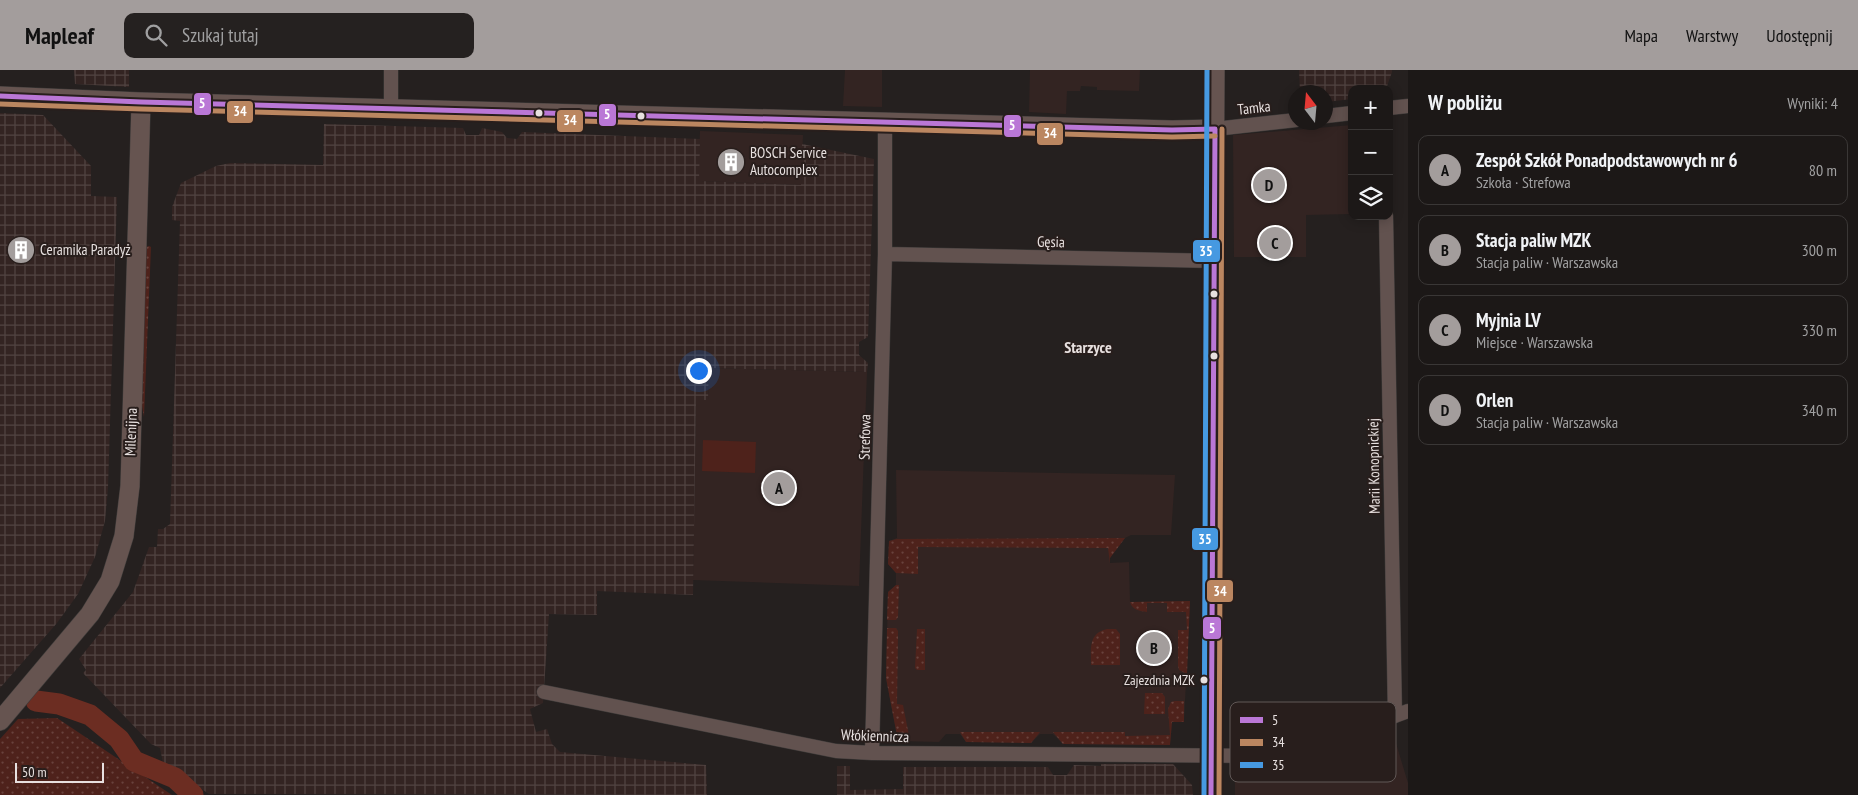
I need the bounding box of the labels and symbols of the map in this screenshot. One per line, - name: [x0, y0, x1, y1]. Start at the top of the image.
- north arrow: [1288, 85, 1333, 130]
- line badge: 5: [193, 92, 212, 116]
- text: 5: [199, 94, 205, 112]
- street label: Tamka: [1237, 96, 1271, 119]
- line badge: 34: [226, 100, 254, 124]
- text: 34: [233, 102, 247, 120]
- line badge: 5: [598, 103, 617, 127]
- text: 5: [604, 105, 610, 123]
- unlabelled marker: [534, 108, 544, 118]
- line badge: 34: [556, 109, 584, 133]
- text: 34: [563, 111, 577, 129]
- unlabelled marker: [636, 111, 646, 121]
- line badge: 5: [1003, 114, 1022, 138]
- text: 5: [1009, 116, 1015, 134]
- line badge: 34: [1036, 122, 1064, 146]
- text: 34: [1043, 124, 1057, 142]
- place label: BOSCH Service Autocomplex: [750, 143, 827, 179]
- building icon: BOSCH Service Autocomplex: [716, 147, 746, 177]
- pin: D: [1253, 166, 1285, 204]
- pin: C: [1259, 224, 1291, 262]
- street label: Gęsia: [1037, 232, 1065, 251]
- building icon: Ceramika Paradyż: [6, 235, 36, 265]
- line badge: 35: [1192, 239, 1221, 263]
- place label: Ceramika Paradyż: [40, 240, 131, 259]
- text: 35: [1199, 242, 1213, 260]
- unlabelled marker: [1209, 289, 1219, 299]
- district label: Starzyce: [1064, 337, 1112, 357]
- unlabelled marker: [1209, 351, 1219, 361]
- your location: [686, 358, 712, 384]
- street label: Milenijna: [120, 408, 141, 456]
- street label: Strefowa: [855, 414, 874, 460]
- street label: Marii Konopnickiej: [1363, 418, 1384, 514]
- pin: A: [763, 469, 795, 507]
- line badge: 35: [1191, 527, 1219, 551]
- text: 35: [1198, 530, 1212, 548]
- line badge: 34: [1206, 579, 1234, 603]
- text: 34: [1213, 582, 1227, 600]
- line badge: 5: [1202, 616, 1222, 640]
- text: 5: [1209, 619, 1215, 637]
- pin: B: [1138, 629, 1170, 667]
- place label: Zajezdnia MZK: [1124, 671, 1195, 689]
- marker: Zajezdnia MZK: [1199, 675, 1209, 685]
- legend: [1230, 702, 1396, 782]
- text: 5: [1272, 711, 1278, 729]
- street label: Włókiennicza: [841, 725, 909, 746]
- text: 34: [1272, 733, 1285, 751]
- text: 35: [1272, 756, 1285, 774]
- scale bar: [15, 760, 104, 783]

